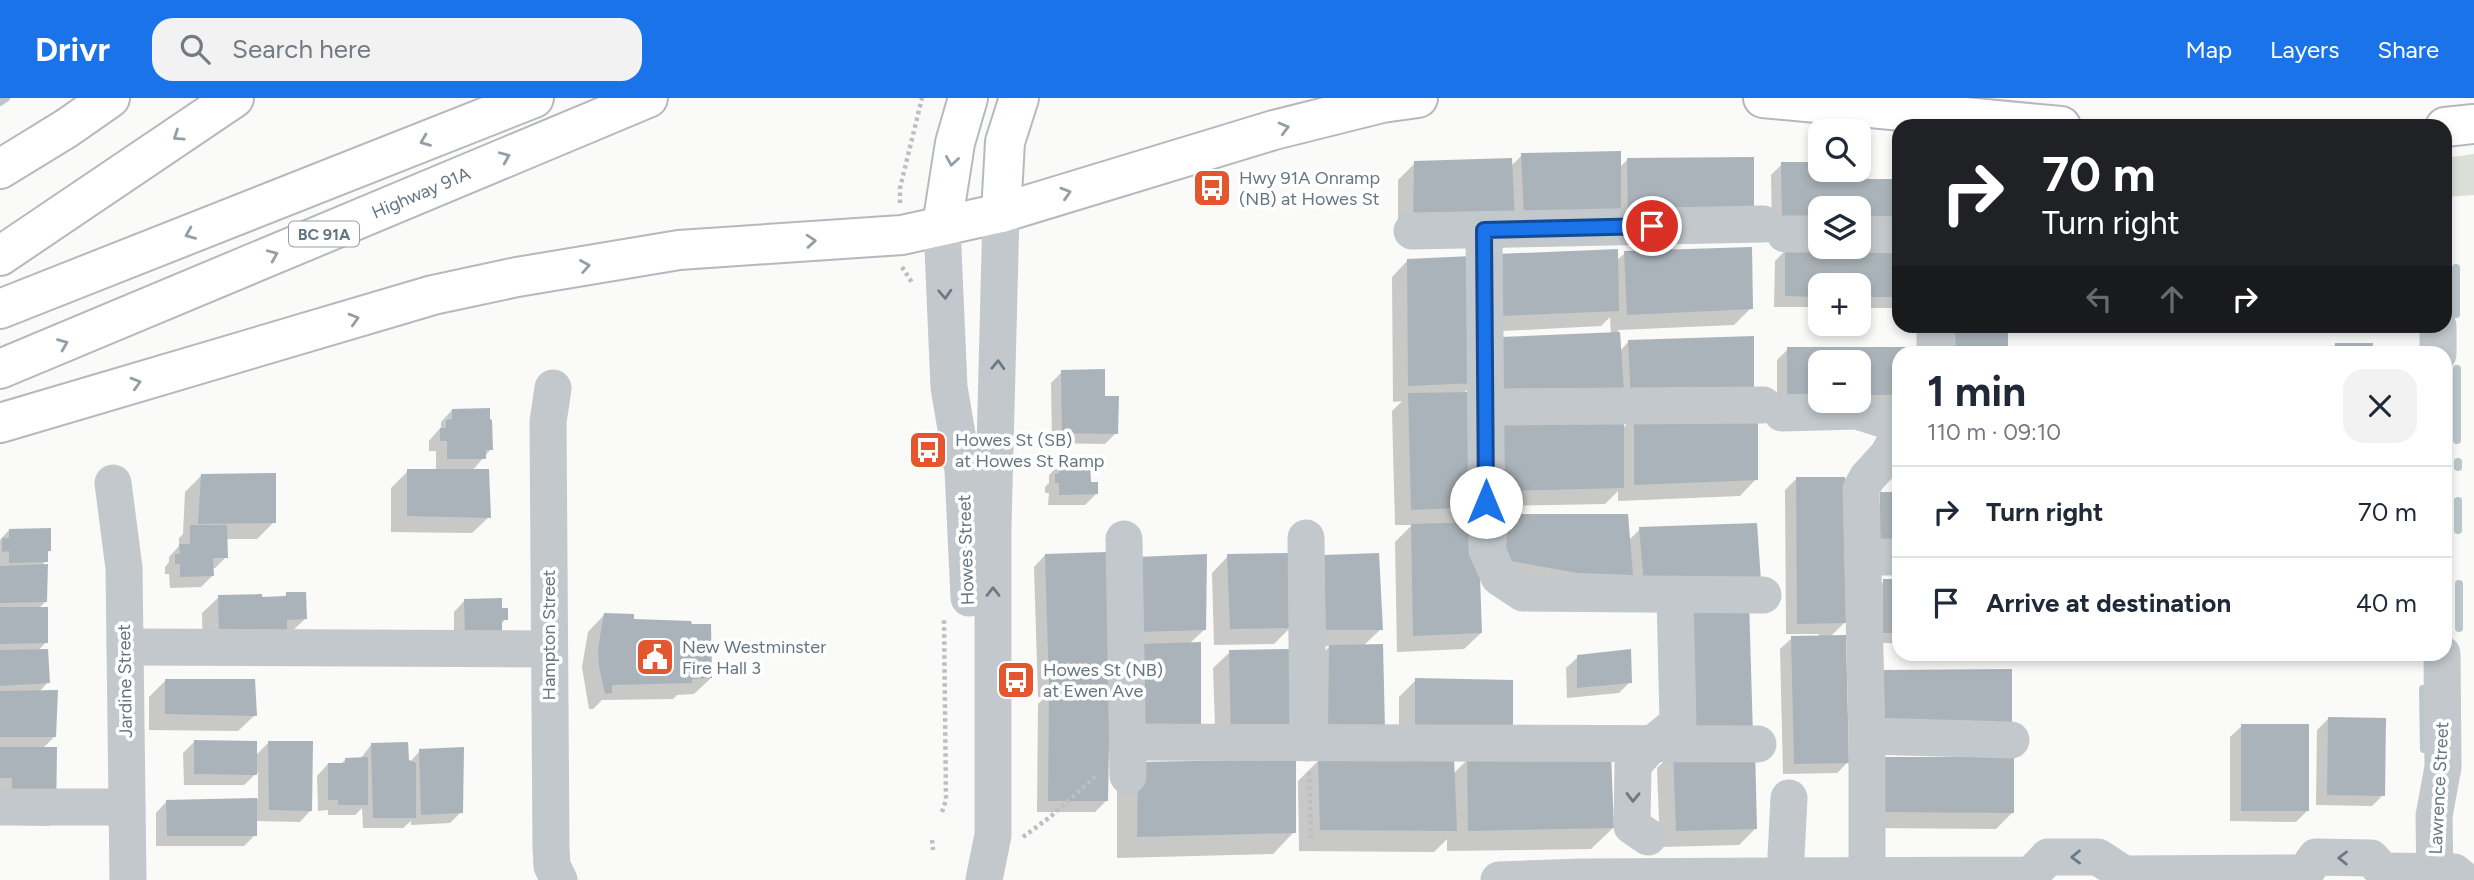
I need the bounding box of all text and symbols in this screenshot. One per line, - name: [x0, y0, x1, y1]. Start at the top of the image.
- search box: [152, 18, 642, 81]
- text: Drivr: [35, 30, 110, 69]
- icon: search: [176, 30, 214, 68]
- text: Search here: [232, 33, 371, 65]
- text: Map: [2185, 35, 2232, 64]
- text: Layers: [2270, 35, 2339, 64]
- text: Share: [2377, 35, 2439, 64]
- map controls: [1808, 119, 1871, 413]
- button: search: [1808, 119, 1871, 182]
- one-way arrow: [1278, 122, 1290, 136]
- one-way arrow: [173, 128, 186, 140]
- one-way arrow: [419, 133, 431, 147]
- text: 70 m: [2042, 144, 2155, 203]
- icon: right: [1927, 147, 2018, 238]
- one-way arrow: [498, 151, 510, 165]
- one-way arrow: [945, 155, 960, 167]
- street label: Highway 91A: [368, 162, 474, 224]
- bus stop icon: Hwy 91A Onramp (NB) at Howes St: [1191, 167, 1233, 209]
- place label: Hwy 91A Onramp (NB) at Howes St: [1239, 167, 1380, 210]
- one-way arrow: [1060, 186, 1072, 201]
- pin: [1622, 196, 1682, 256]
- button: layers: [1808, 196, 1871, 259]
- text: Turn right: [2042, 204, 2180, 242]
- icon: arrive: [1633, 207, 1671, 245]
- road number: BC 91A: [289, 222, 359, 246]
- one-way arrow: [185, 225, 197, 239]
- one-way arrow: [805, 234, 816, 249]
- one-way arrow: [266, 250, 278, 264]
- one-way arrow: [579, 259, 591, 274]
- button: +: [1808, 273, 1871, 336]
- icon: left: [2080, 280, 2118, 318]
- icon: ahead: [2153, 280, 2191, 318]
- icon: right: [2226, 280, 2264, 318]
- one-way arrow: [938, 289, 953, 300]
- one-way arrow: [348, 312, 360, 327]
- one-way arrow: [56, 338, 69, 352]
- button: −: [1808, 350, 1871, 413]
- one-way arrow: [990, 359, 1005, 370]
- text: 1 min: [1927, 366, 2026, 417]
- button: close: [2343, 369, 2417, 443]
- one-way arrow: [130, 376, 142, 391]
- text: 110 m · 09:10: [1927, 418, 2061, 446]
- bus stop icon: Howes St (SB) at Howes St Ramp: [907, 429, 949, 471]
- place label: Howes St (SB) at Howes St Ramp: [955, 429, 1104, 472]
- position arrow: [1449, 465, 1523, 539]
- icon: right: [1927, 493, 1965, 531]
- street label: Howes Street: [953, 494, 979, 606]
- text: Turn right: [1986, 496, 2103, 528]
- text: 70 m: [2358, 496, 2417, 528]
- street label: Hampton Street: [538, 569, 560, 700]
- icon: arrive: [1927, 584, 1965, 622]
- one-way arrow: [985, 586, 1001, 597]
- text: Arrive at destination: [1986, 587, 2231, 619]
- text: 40 m: [2356, 587, 2417, 619]
- street label: Jardine Street: [113, 624, 137, 738]
- public building icon: New Westminster Fire Hall 3: [634, 636, 676, 678]
- place label: New Westminster Fire Hall 3: [682, 636, 826, 679]
- bus stop icon: Howes St (NB) at Ewen Ave: [995, 659, 1037, 701]
- place label: Howes St (NB) at Ewen Ave: [1043, 659, 1163, 702]
- street label: Lawrence Street: [2425, 721, 2453, 855]
- one-way arrow: [1625, 792, 1640, 803]
- one-way arrow: [2070, 849, 2081, 865]
- one-way arrow: [2337, 850, 2348, 865]

